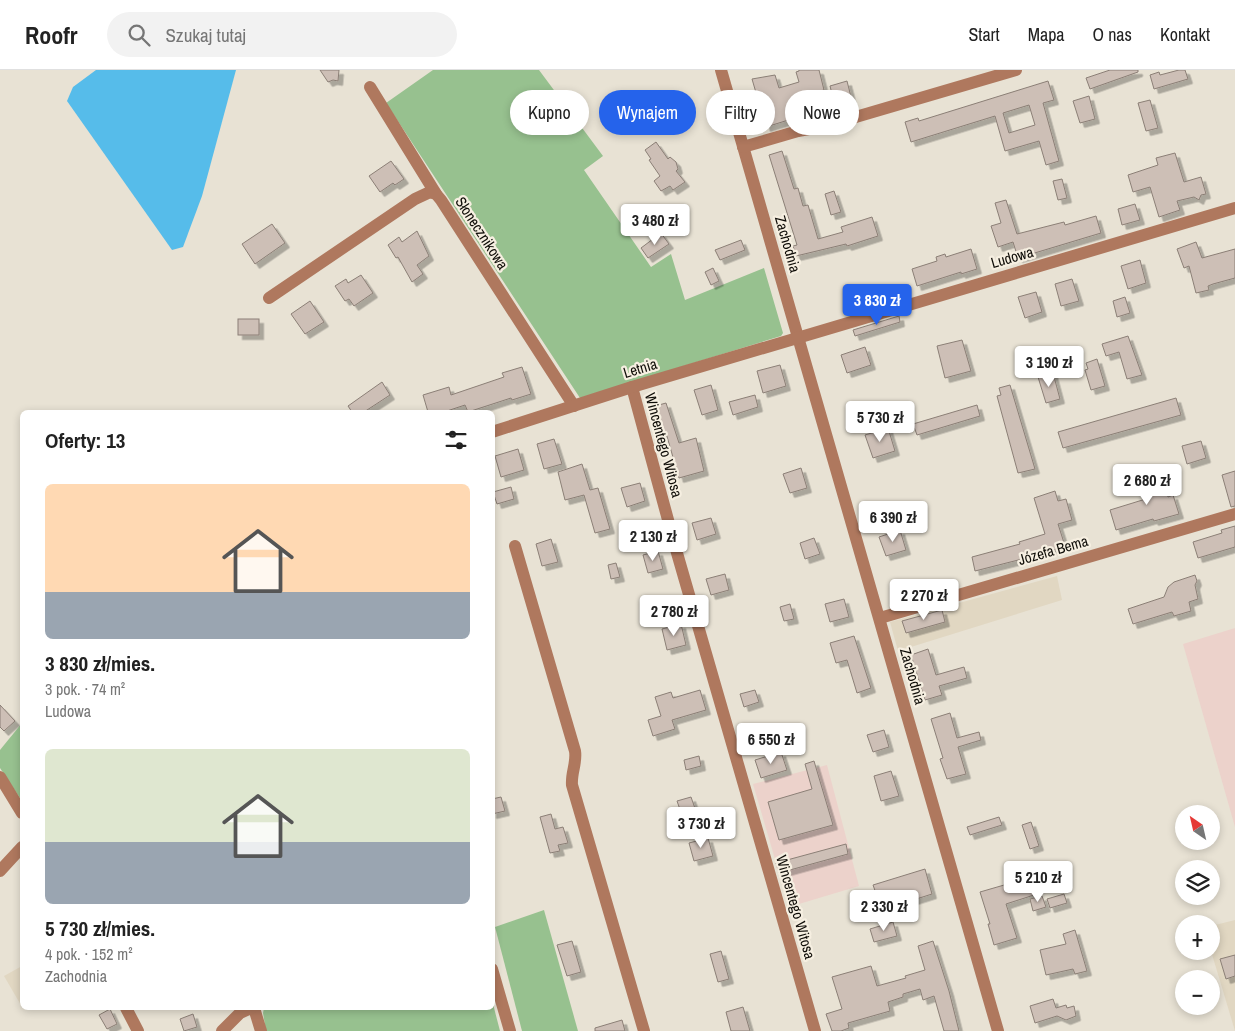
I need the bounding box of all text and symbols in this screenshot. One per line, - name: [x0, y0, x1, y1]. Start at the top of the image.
- search box: [107, 12, 457, 57]
- text: Roofr: [25, 19, 77, 51]
- icon: search: [125, 21, 153, 49]
- text: Szukaj tutaj: [165, 22, 246, 48]
- text: Start: [968, 22, 1000, 47]
- text: Mapa: [1028, 22, 1065, 47]
- text: O nas: [1093, 22, 1132, 47]
- text: Kontakt: [1160, 22, 1210, 47]
- chip: Kupno: [510, 90, 589, 135]
- chip: Wynajem: [599, 90, 696, 135]
- chip: Filtry: [706, 90, 775, 135]
- chip: Nowe: [785, 90, 859, 135]
- street label: Słonecznikowa: [451, 193, 513, 274]
- pin: 3 480 zł: [603, 204, 707, 246]
- text: 3 480 zł: [632, 209, 678, 231]
- street label: Zachodnia: [770, 213, 806, 275]
- street label: Ludowa: [988, 241, 1036, 273]
- pin: 3 830 zł: [825, 284, 929, 326]
- text: 3 830 zł: [854, 289, 900, 311]
- pin: 3 190 zł: [997, 346, 1101, 388]
- text: 3 190 zł: [1026, 351, 1072, 373]
- street label: Letnia: [621, 353, 660, 383]
- street label: Wincentego Witosa: [640, 390, 688, 500]
- pin: 5 730 zł: [828, 400, 932, 443]
- text: 5 730 zł: [857, 406, 903, 428]
- text: Oferty: 13: [45, 426, 125, 455]
- icon: filters: [442, 426, 470, 454]
- pin: 2 680 zł: [1095, 464, 1199, 506]
- text: 2 680 zł: [1124, 469, 1170, 491]
- pin: 6 390 zł: [841, 500, 945, 543]
- text: 6 390 zł: [870, 506, 916, 528]
- icon: home: [213, 516, 303, 606]
- pin: 2 130 zł: [601, 520, 705, 562]
- text: 2 130 zł: [630, 525, 676, 547]
- street label: Józefa Bema: [1016, 530, 1091, 570]
- pin: 2 270 zł: [872, 578, 976, 621]
- text: 2 270 zł: [901, 584, 947, 606]
- pin: 2 780 zł: [622, 594, 726, 637]
- text: 2 780 zł: [651, 600, 697, 622]
- street label: Zachodnia: [895, 645, 931, 707]
- text: 3 830 zł/mies.: [45, 649, 155, 678]
- text: 3 pok. · 74 m²: [45, 678, 125, 700]
- text: Ludowa: [45, 700, 91, 722]
- pin: 6 550 zł: [719, 722, 823, 765]
- text: 6 550 zł: [748, 728, 794, 750]
- icon: home: [213, 781, 303, 871]
- north arrow: [1175, 805, 1220, 850]
- map controls: [1175, 805, 1220, 1015]
- pin: 3 730 zł: [649, 806, 753, 849]
- text: 3 730 zł: [678, 812, 724, 834]
- street label: Wincentego Witosa: [771, 853, 821, 962]
- pin: 5 210 zł: [986, 860, 1090, 903]
- button: layers: [1175, 860, 1220, 905]
- text: 5 210 zł: [1015, 866, 1061, 888]
- pin: 2 330 zł: [832, 890, 936, 932]
- text: 2 330 zł: [861, 895, 907, 917]
- text: 5 730 zł/mies.: [45, 914, 155, 943]
- button: +: [1175, 915, 1220, 960]
- text: 4 pok. · 152 m²: [45, 943, 133, 965]
- text: Zachodnia: [45, 965, 107, 987]
- button: −: [1175, 970, 1220, 1015]

